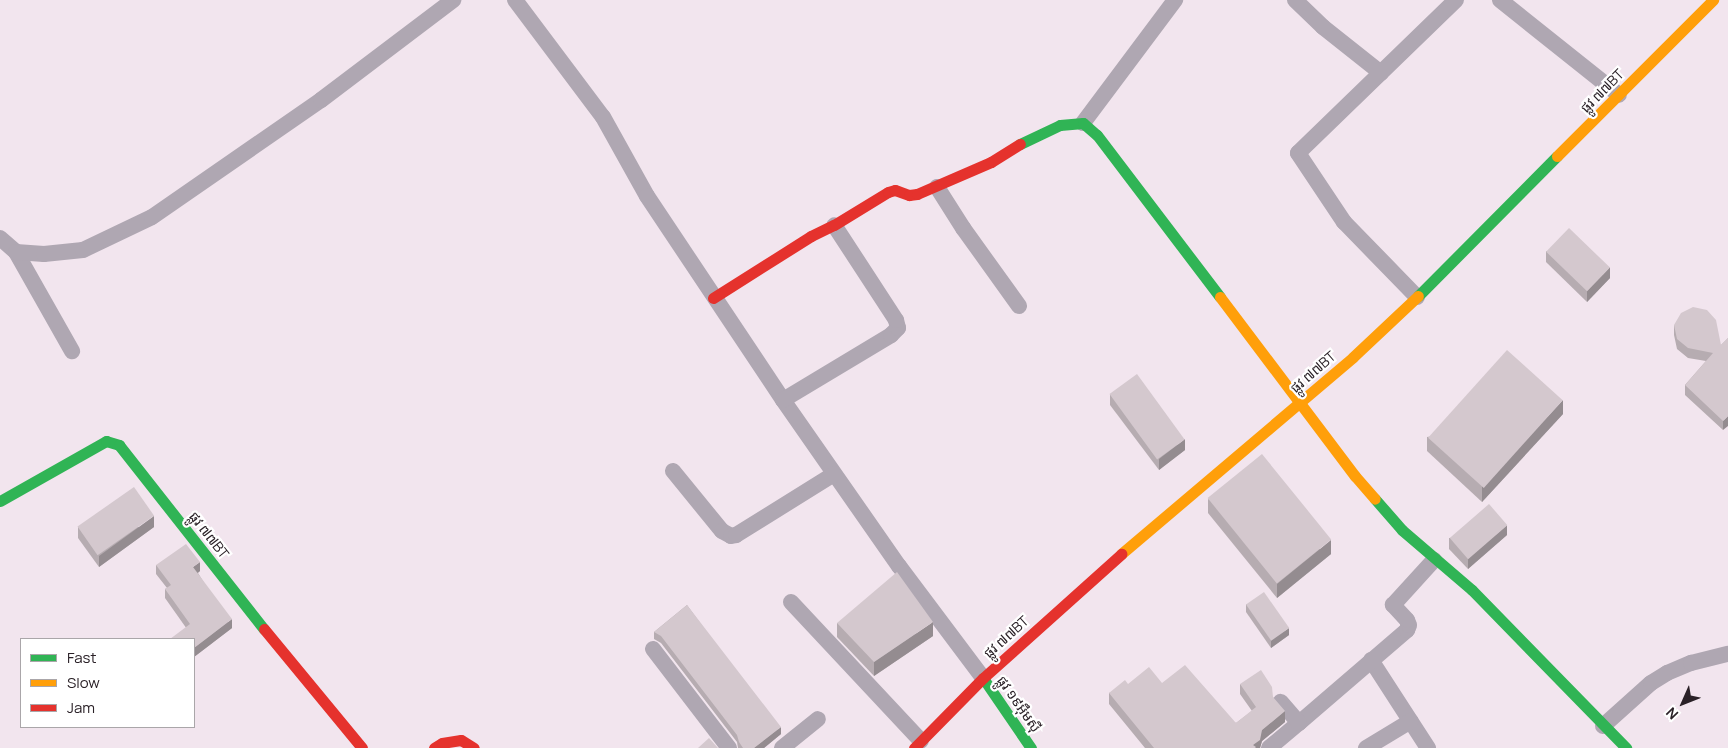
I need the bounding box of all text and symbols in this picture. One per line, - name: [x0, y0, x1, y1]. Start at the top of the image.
- street label: ផ្លូវ ៧៧BT: [1577, 66, 1627, 116]
- street label: ផ្លូវ ៧៧BT: [1287, 348, 1339, 396]
- street label: ផ្លូវ ៧៧BT: [186, 508, 232, 562]
- street label: ផ្លូវ ៧៧BT: [980, 612, 1032, 662]
- legend: [20, 638, 195, 728]
- text: Fast: [67, 647, 96, 668]
- text: Slow: [67, 672, 100, 693]
- street label: ផ្លូវ ១៩អ៊ឹមស៊ី: [994, 673, 1044, 735]
- north arrow: [1658, 678, 1708, 728]
- text: Jam: [67, 697, 95, 718]
- text: N: [1662, 704, 1682, 724]

